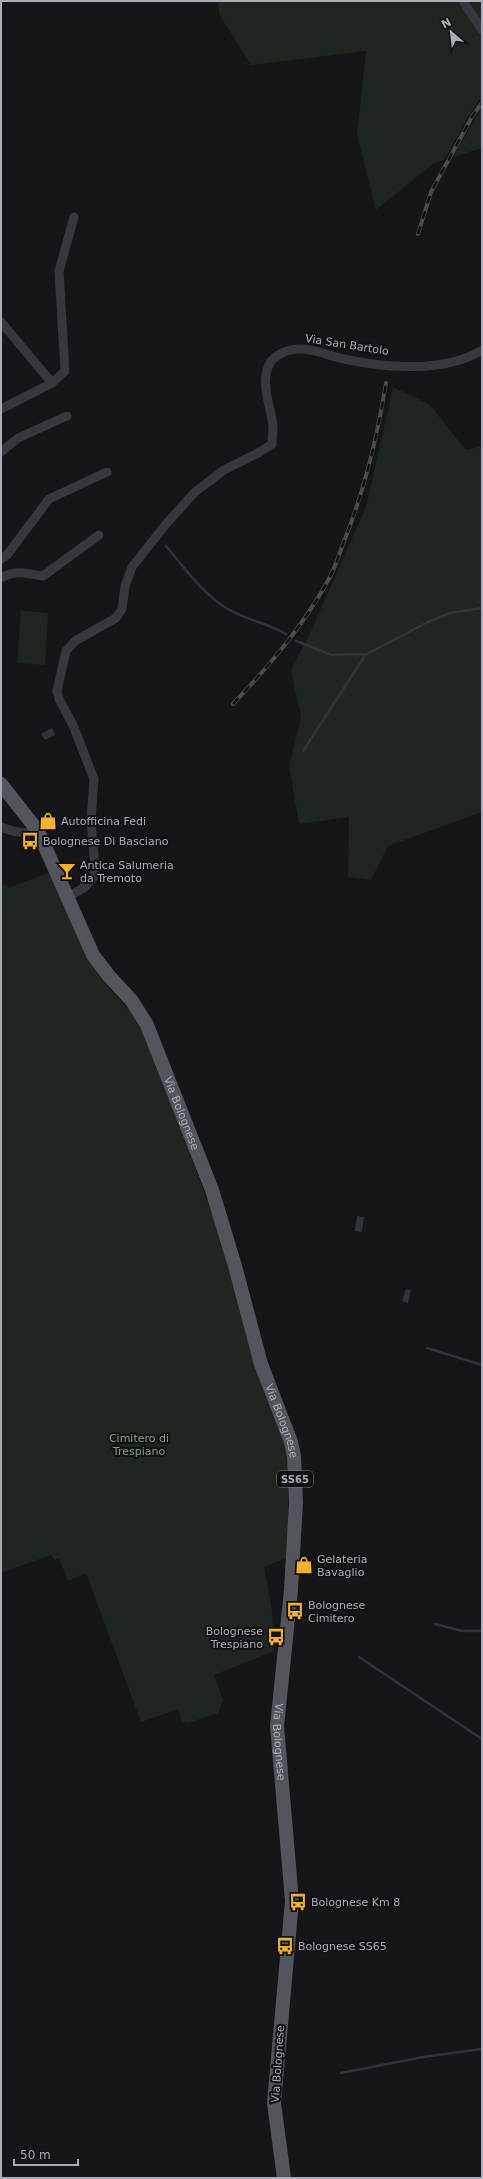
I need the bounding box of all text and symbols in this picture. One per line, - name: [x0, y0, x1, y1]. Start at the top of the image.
- north arrow: [431, 12, 471, 52]
- text: N: [439, 16, 454, 32]
- street label: Via San Bartolo: [304, 332, 390, 358]
- shop icon: Autofficina Fedi: [38, 811, 58, 831]
- place label: Autofficina Fedi: [61, 815, 146, 828]
- bus stop icon: Bolognese Di Basciano: [20, 831, 40, 851]
- place label: Bolognese Di Basciano: [43, 835, 169, 848]
- place label: Antica Salumeria da Tremoto: [80, 859, 174, 885]
- bar icon: Antica Salumeria da Tremoto: [57, 861, 77, 881]
- street label: Via Bolognese: [161, 1075, 202, 1152]
- street label: Via Bolognese: [263, 1382, 301, 1459]
- park label: Cimitero di Trespiano: [109, 1432, 169, 1458]
- road number: SS65: [277, 1471, 313, 1487]
- place label: Gelateria Bavaglio: [317, 1553, 368, 1579]
- shop icon: Gelateria Bavaglio: [294, 1555, 314, 1575]
- place label: Bolognese Cimitero: [308, 1599, 366, 1625]
- bus stop icon: Bolognese Cimitero: [285, 1601, 305, 1621]
- place label: Bolognese Trespiano: [206, 1625, 263, 1651]
- bus stop icon: Bolognese Trespiano: [266, 1627, 286, 1647]
- street label: Via Bolognese: [270, 1702, 288, 1781]
- bus stop icon: Bolognese Km 8: [288, 1892, 308, 1912]
- place label: Bolognese Km 8: [311, 1896, 400, 1909]
- bus stop icon: Bolognese SS65: [275, 1936, 295, 1956]
- place label: Bolognese SS65: [298, 1940, 387, 1953]
- street label: Via Bolognese: [269, 2024, 287, 2103]
- scale bar: [14, 2141, 78, 2167]
- text: 50 m: [20, 2148, 51, 2162]

